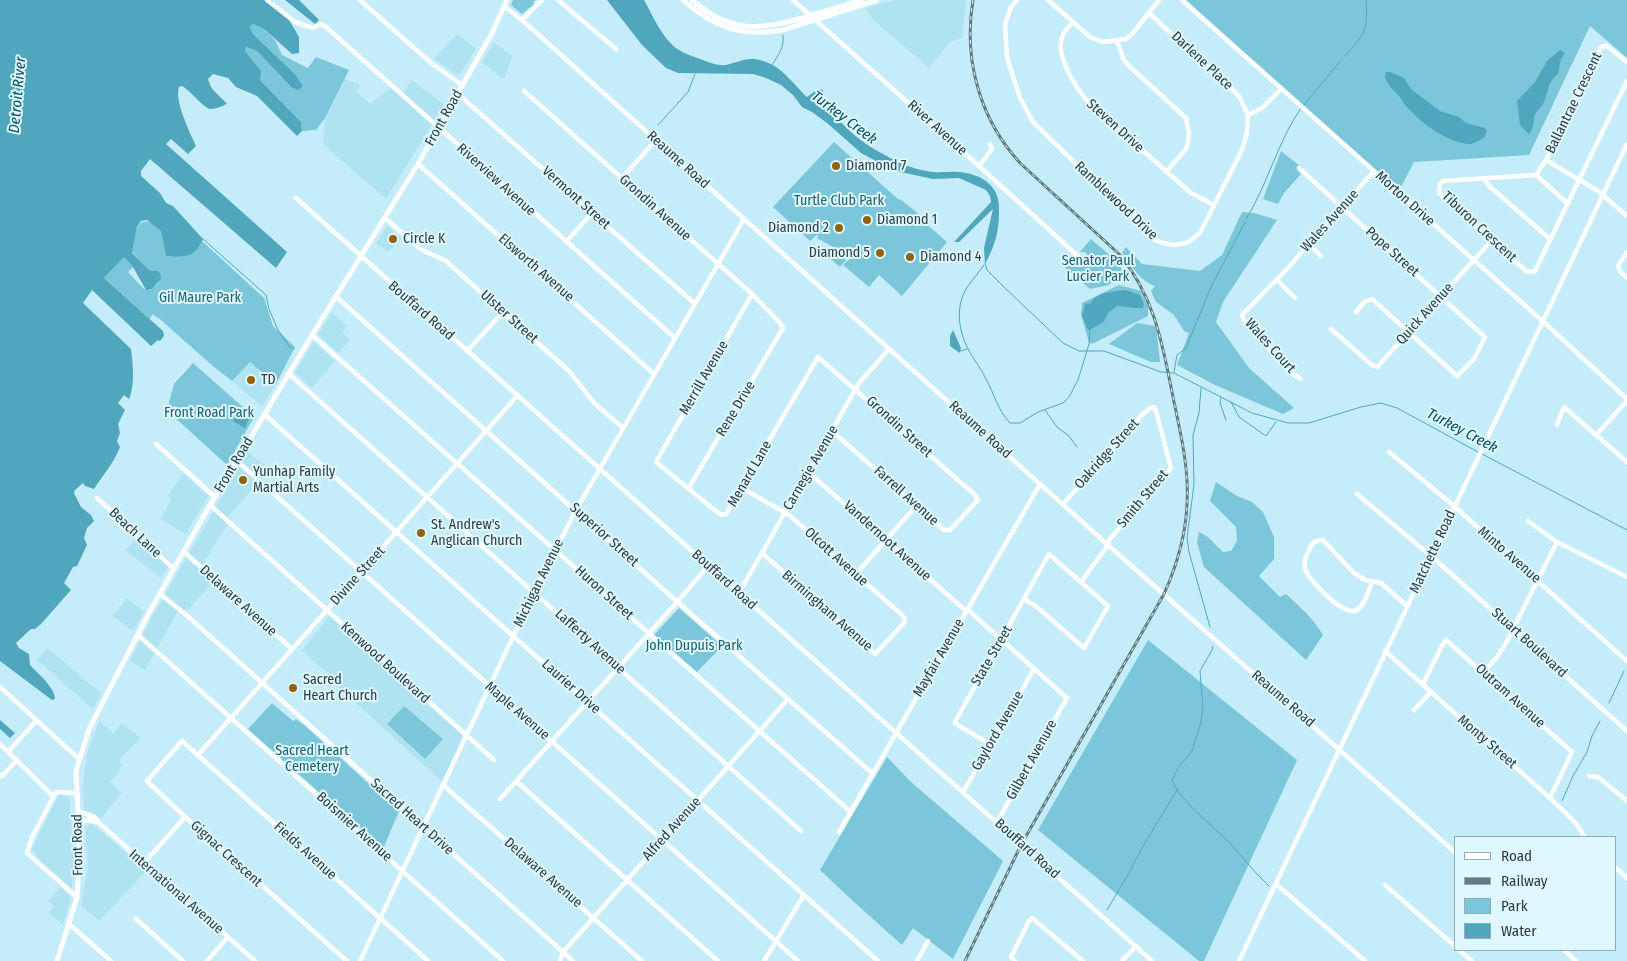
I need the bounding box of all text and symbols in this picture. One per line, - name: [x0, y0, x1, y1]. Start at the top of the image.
- street label: Darlene Place: [1168, 28, 1236, 94]
- street label: Ballantrae Crescent: [1542, 49, 1606, 157]
- water label: Detroit River: [6, 56, 30, 134]
- street label: Front Road: [422, 87, 466, 149]
- water label: Turkey Creek: [808, 87, 880, 149]
- street label: Steven Drive: [1083, 96, 1147, 156]
- street label: River Avenue: [904, 97, 970, 159]
- street label: Reaume Road: [643, 128, 713, 192]
- street label: Riverview Avenue: [453, 140, 539, 220]
- place label: Diamond 7: [846, 158, 906, 174]
- street label: Ramblewood Drive: [1071, 158, 1161, 244]
- marker: Diamond 7: [830, 160, 842, 172]
- street label: Vermont Street: [538, 163, 614, 233]
- street label: Morton Drive: [1372, 168, 1438, 230]
- street label: Grondin Avenue: [616, 171, 694, 245]
- street label: Wales Avenue: [1297, 186, 1363, 256]
- street label: Tiburon Crescent: [1438, 188, 1520, 266]
- park label: Turtle Club Park: [794, 193, 884, 209]
- place label: Diamond 1: [877, 212, 937, 228]
- marker: Diamond 1: [861, 214, 873, 226]
- place label: Diamond 2: [768, 220, 829, 236]
- marker: Diamond 2: [833, 222, 845, 234]
- street label: Pope Street: [1362, 224, 1422, 280]
- place label: Circle K: [403, 231, 445, 247]
- street label: Elsworth Avenue: [495, 231, 577, 305]
- marker: Circle K: [387, 233, 399, 245]
- place label: Diamond 5: [809, 245, 870, 261]
- marker: Diamond 5: [874, 247, 886, 259]
- place label: Diamond 4: [920, 249, 982, 265]
- marker: Diamond 4: [904, 251, 916, 263]
- park label: Senator Paul Lucier Park: [1062, 253, 1134, 286]
- street label: Bouffard Road: [385, 278, 457, 344]
- street label: Quick Avenue: [1393, 280, 1457, 348]
- street label: Ulster Street: [477, 287, 541, 347]
- park label: Gil Maure Park: [159, 290, 241, 306]
- street label: Wales Court: [1241, 315, 1299, 377]
- street label: Merrill Avenue: [676, 338, 732, 418]
- place label: TD: [261, 372, 276, 388]
- marker: TD: [245, 374, 257, 386]
- street label: Rene Drive: [713, 378, 759, 440]
- street label: Grondin Street: [862, 393, 936, 461]
- street label: Reaume Road: [945, 398, 1015, 462]
- park label: Front Road Park: [164, 405, 254, 421]
- water label: Turkey Creek: [1424, 405, 1500, 457]
- street label: Oakridge Street: [1071, 415, 1143, 493]
- street label: Carnegie Avenue: [780, 422, 842, 514]
- street label: Front Road: [211, 434, 257, 496]
- street label: Menard Lane: [724, 438, 776, 510]
- street label: Farrell Avenue: [870, 463, 942, 529]
- place label: Yunhap Family Martial Arts: [253, 464, 335, 497]
- street label: Smith Street: [1114, 466, 1172, 532]
- marker: Yunhap Family Martial Arts: [237, 474, 249, 486]
- street label: Vandernoot Avenue: [840, 497, 934, 585]
- street label: Superior Street: [566, 500, 642, 570]
- street label: Beach Lane: [105, 505, 165, 561]
- street label: Matchette Road: [1406, 508, 1460, 596]
- place label: St. Andrew's Anglican Church: [431, 517, 522, 550]
- street label: Minto Avenue: [1474, 523, 1544, 587]
- street label: Olcott Avenue: [801, 524, 871, 590]
- marker: St. Andrew's Anglican Church: [415, 527, 427, 539]
- street label: Michigan Avenue: [510, 536, 568, 630]
- street label: Divine Street: [327, 543, 389, 609]
- street label: Bouffard Road: [688, 546, 760, 614]
- street label: Delaware Avenue: [196, 562, 280, 640]
- street label: Huron Street: [571, 562, 637, 624]
- street label: Birmingham Avenue: [778, 567, 876, 655]
- street label: Stuart Boulevard: [1488, 605, 1570, 681]
- street label: Lafferty Avenue: [551, 606, 629, 678]
- street label: Mayfair Avenue: [910, 616, 968, 700]
- street label: Kenwood Boulevard: [337, 619, 433, 707]
- street label: State Street: [968, 623, 1016, 689]
- park label: John Dupuis Park: [645, 638, 743, 654]
- street label: Laurier Drive: [538, 656, 604, 718]
- street label: Outram Avenue: [1472, 660, 1548, 732]
- street label: Reaume Road: [1248, 667, 1318, 731]
- place label: Sacred Heart Church: [303, 672, 377, 704]
- street label: Maple Avenue: [481, 678, 553, 744]
- marker: Sacred Heart Church: [287, 682, 299, 694]
- street label: Gaylord Avenue: [968, 688, 1028, 774]
- street label: Monty Street: [1454, 712, 1520, 772]
- street label: Gilbert Avenure: [1003, 717, 1061, 803]
- park label: Sacred Heart Cemetery: [275, 743, 349, 776]
- street label: Sacred Heart Drive: [367, 775, 457, 859]
- street label: Boismier Avenue: [313, 789, 395, 865]
- street label: Alfred Avenue: [639, 794, 705, 864]
- street label: Front Road: [69, 814, 87, 876]
- street label: Bouffard Road: [991, 815, 1063, 883]
- street label: Gignac Crescent: [187, 817, 265, 891]
- street label: Fields Avenue: [270, 818, 340, 884]
- street label: Delaware Avenue: [500, 834, 586, 912]
- legend: [1454, 836, 1617, 951]
- street label: International Avenue: [125, 846, 227, 938]
- text: Road: [1501, 847, 1532, 865]
- text: Railway: [1501, 872, 1548, 890]
- text: Park: [1501, 897, 1528, 915]
- text: Water: [1501, 922, 1536, 940]

